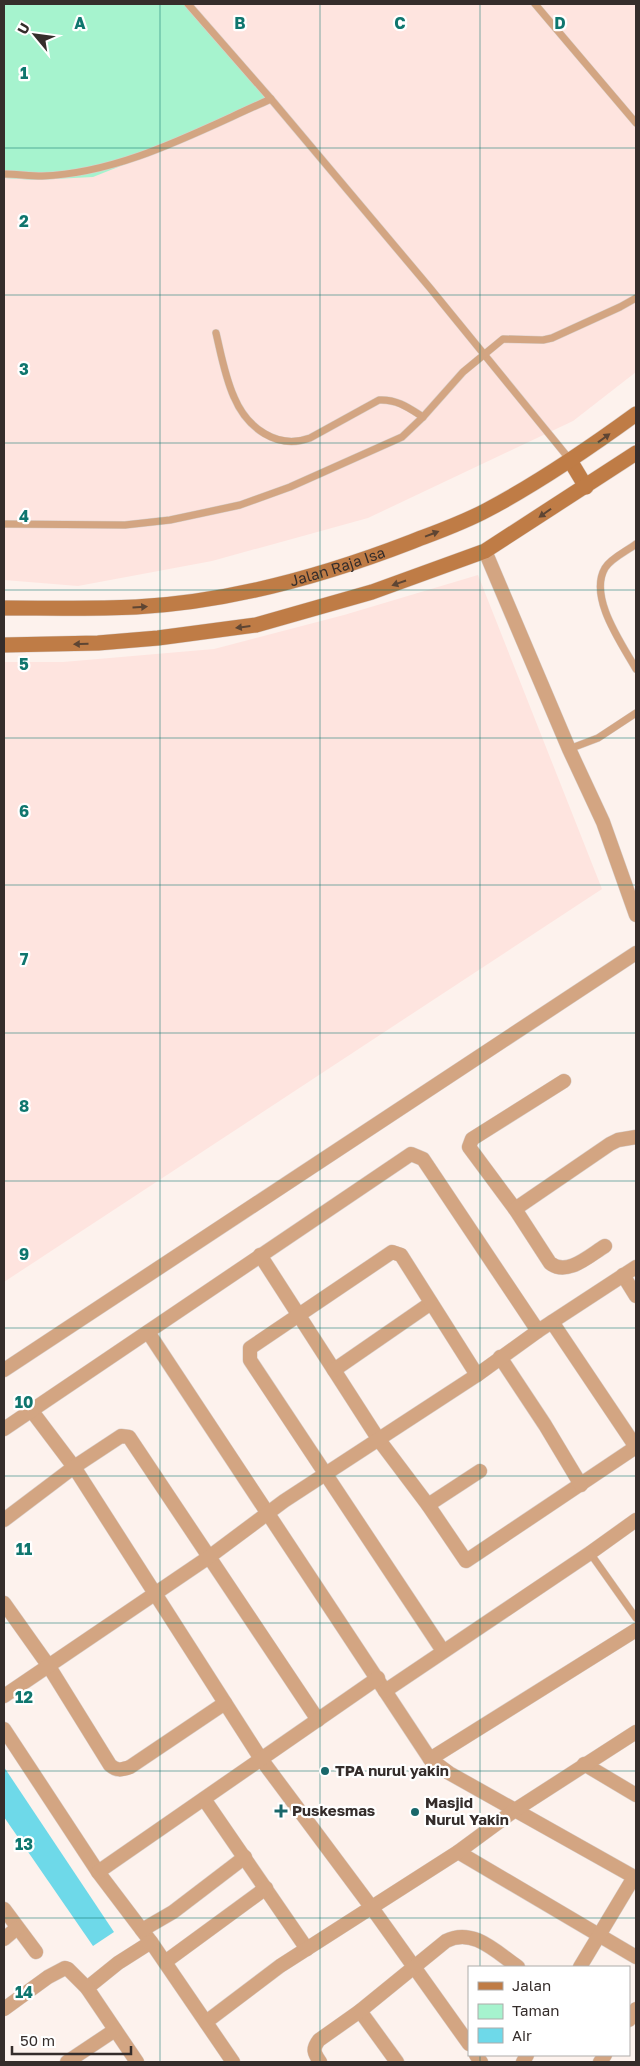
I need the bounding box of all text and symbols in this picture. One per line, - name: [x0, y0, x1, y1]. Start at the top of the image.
- north arrow: [10, 10, 60, 60]
- text: A: [74, 13, 86, 33]
- text: B: [234, 13, 246, 33]
- text: C: [394, 13, 406, 33]
- text: D: [554, 13, 566, 33]
- text: U: [13, 20, 33, 37]
- text: 1: [20, 63, 28, 83]
- text: 2: [19, 211, 29, 231]
- text: 3: [19, 359, 29, 379]
- one-way arrow: [597, 433, 611, 443]
- text: 4: [19, 506, 29, 526]
- one-way arrow: [538, 508, 552, 518]
- one-way arrow: [425, 530, 440, 538]
- street label: Jalan Raja Isa: [288, 542, 387, 589]
- one-way arrow: [391, 579, 406, 587]
- one-way arrow: [132, 602, 148, 610]
- one-way arrow: [234, 623, 250, 631]
- one-way arrow: [73, 640, 89, 648]
- text: 5: [19, 654, 29, 674]
- text: 6: [19, 801, 29, 821]
- text: 7: [20, 949, 29, 969]
- text: 8: [19, 1096, 29, 1116]
- text: 9: [19, 1244, 29, 1264]
- text: 10: [15, 1392, 33, 1412]
- text: 11: [16, 1539, 32, 1559]
- text: 12: [15, 1687, 33, 1707]
- place label: TPA nurul yakin: [335, 1761, 449, 1779]
- marker: TPA nurul yakin: [319, 1765, 331, 1777]
- place label: Masjid Nurul Yakin: [425, 1793, 509, 1828]
- place label: Puskesmas: [292, 1801, 375, 1819]
- marker: Puskesmas: [274, 1804, 288, 1818]
- marker: Masjid Nurul Yakin: [409, 1806, 421, 1818]
- text: 13: [15, 1834, 33, 1854]
- legend: [468, 1966, 630, 2056]
- text: Jalan: [512, 1976, 551, 1994]
- text: 14: [15, 1982, 33, 2002]
- text: Taman: [512, 2001, 559, 2019]
- scale bar: [12, 2024, 131, 2056]
- text: Air: [512, 2026, 532, 2044]
- text: 50 m: [20, 2031, 55, 2049]

